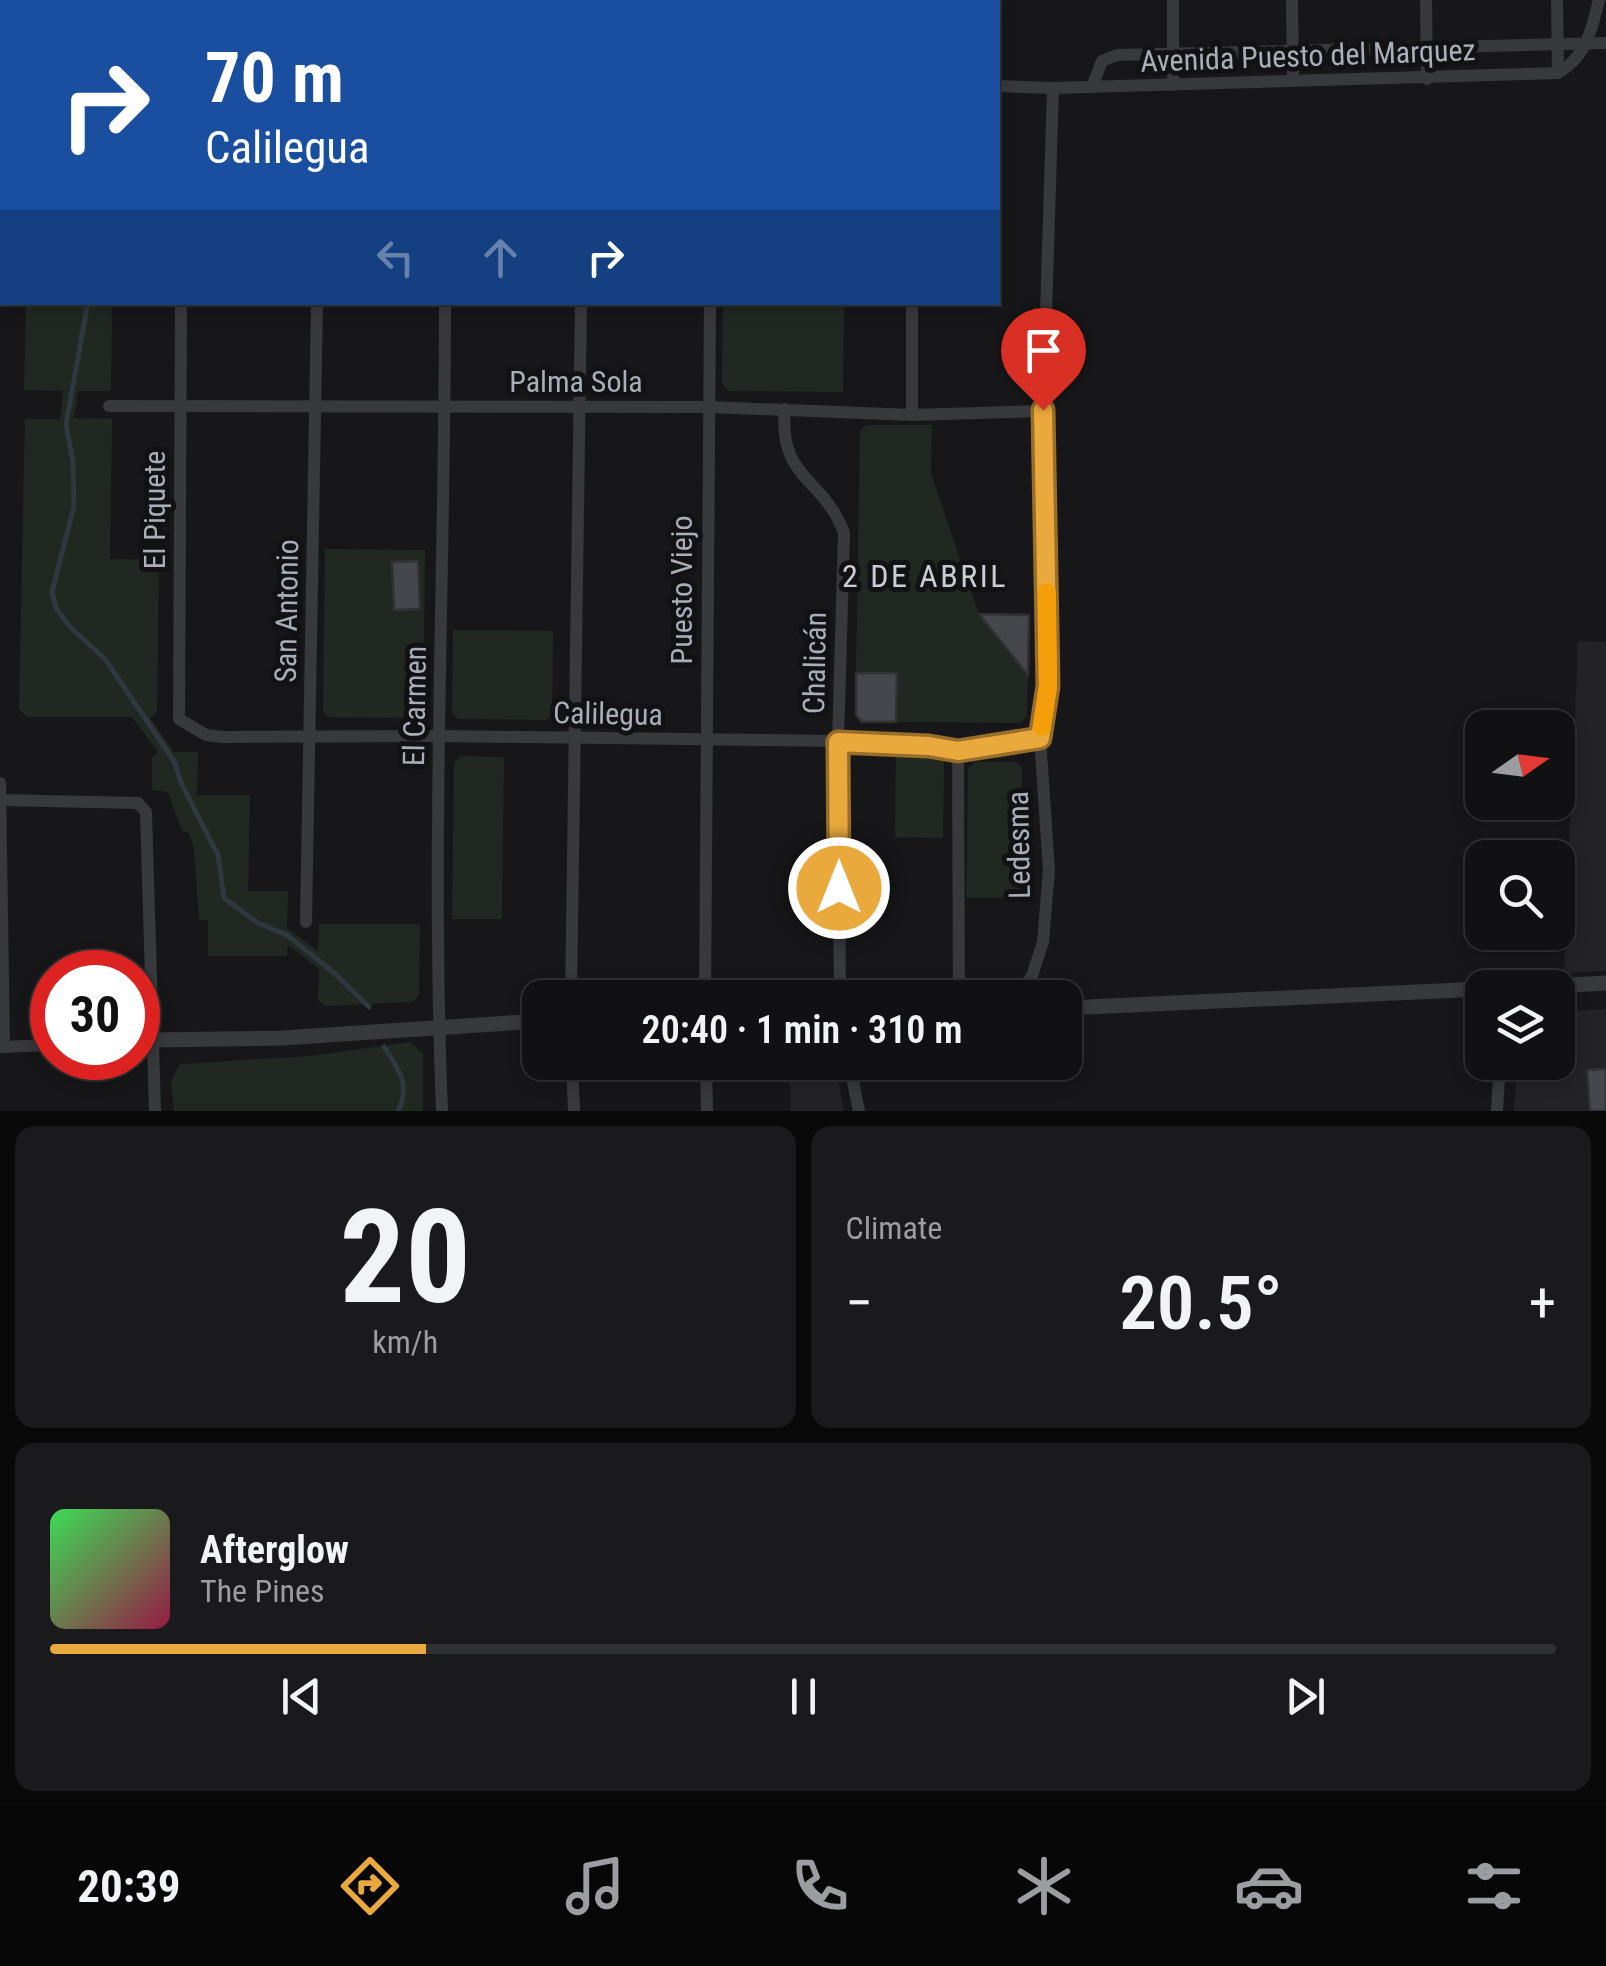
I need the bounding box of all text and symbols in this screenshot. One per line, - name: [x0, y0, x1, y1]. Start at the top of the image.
- street label: Avenida Puesto del Marquez: [1140, 32, 1476, 79]
- text: 70 m: [205, 37, 344, 119]
- icon: right: [40, 40, 170, 170]
- text: Calilegua: [205, 121, 370, 174]
- icon: left: [368, 230, 423, 285]
- icon: ahead: [473, 230, 528, 285]
- icon: right: [578, 230, 633, 285]
- pin: [1001, 308, 1086, 411]
- icon: arrive: [1016, 323, 1071, 378]
- street label: Palma Sola: [509, 364, 643, 399]
- street label: El Piquete: [137, 451, 172, 569]
- street label: Puesto Viejo: [664, 516, 699, 664]
- street label: San Antonio: [268, 539, 305, 683]
- district label: 2 DE ABRIL: [842, 557, 1008, 595]
- street label: Chalicán: [796, 611, 833, 714]
- street label: El Carmen: [396, 645, 433, 766]
- street label: Calilegua: [553, 695, 663, 732]
- north arrow: [1465, 710, 1575, 820]
- map controls: [1465, 710, 1575, 1080]
- street label: Ledesma: [1000, 791, 1037, 899]
- position arrow: [787, 836, 891, 940]
- button: search: [1465, 840, 1575, 950]
- speed limit sign: 30: [30, 950, 160, 1080]
- button: layers: [1465, 970, 1575, 1080]
- text: 20:40 · 1 min · 310 m: [642, 1008, 962, 1052]
- text: 20: [340, 1181, 471, 1334]
- text: Climate: [846, 1209, 942, 1247]
- text: 20.5°: [1119, 1259, 1283, 1347]
- text: −: [846, 1271, 873, 1335]
- text: +: [1529, 1271, 1556, 1335]
- text: km/h: [372, 1323, 438, 1361]
- text: Afterglow: [200, 1528, 349, 1572]
- text: The Pines: [200, 1572, 325, 1610]
- icon: previous: [274, 1669, 329, 1724]
- icon: pause: [776, 1669, 831, 1724]
- icon: next: [1278, 1669, 1333, 1724]
- icon: directions: [335, 1851, 405, 1921]
- icon: music: [560, 1851, 630, 1921]
- icon: phone: [785, 1851, 855, 1921]
- icon: climate: [1009, 1851, 1079, 1921]
- icon: car: [1234, 1851, 1304, 1921]
- icon: filters: [1459, 1851, 1529, 1921]
- text: 20:39: [77, 1860, 181, 1913]

